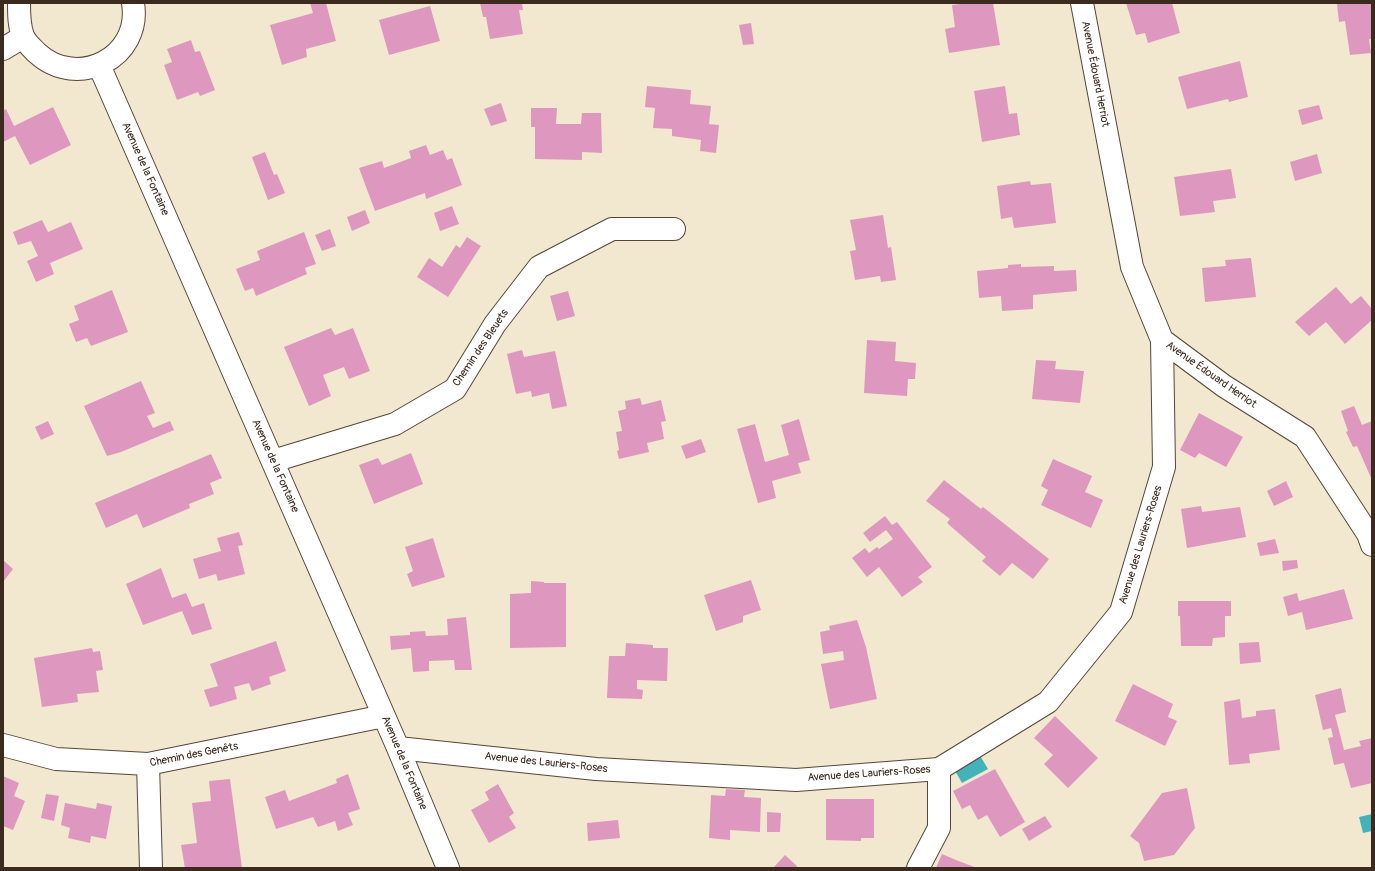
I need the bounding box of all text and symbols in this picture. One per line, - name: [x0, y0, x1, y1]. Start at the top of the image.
- street label: Avenue Édouard Herriot: [1078, 20, 1112, 128]
- street label: Avenue de la Fontaine: [118, 120, 172, 218]
- street label: Chemin des Bleuets: [450, 307, 512, 389]
- street label: Avenue Édouard Herriot: [1163, 339, 1259, 411]
- street label: Avenue de la Fontaine: [248, 417, 302, 515]
- street label: Avenue des Lauriers-Roses: [1117, 484, 1165, 606]
- street label: Avenue de la Fontaine: [378, 714, 430, 812]
- street label: Chemin des Genêts: [149, 740, 239, 770]
- street label: Avenue des Lauriers-Roses: [484, 750, 608, 776]
- street label: Avenue des Lauriers-Roses: [807, 763, 931, 785]

